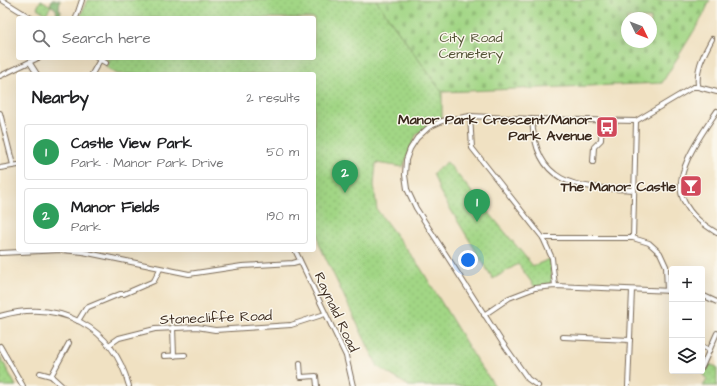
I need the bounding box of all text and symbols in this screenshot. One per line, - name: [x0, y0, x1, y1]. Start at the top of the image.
- north arrow: [621, 12, 657, 48]
- search box: [16, 16, 316, 60]
- icon: search: [30, 27, 52, 49]
- text: Search here: [62, 28, 151, 49]
- park label: City Road Cemetery: [439, 28, 504, 64]
- text: Nearby: [32, 86, 89, 110]
- text: 2 results: [246, 89, 300, 107]
- place label: Manor Park Crescent/Manor Park Avenue: [398, 110, 592, 146]
- bus stop icon: Manor Park Crescent/Manor Park Avenue: [594, 114, 620, 140]
- text: Castle View Park: [71, 133, 192, 154]
- text: 1: [45, 143, 47, 161]
- text: 50 m: [266, 143, 299, 161]
- text: Park · Manor Park Drive: [71, 154, 223, 172]
- pin: 2: [332, 160, 358, 193]
- bar icon: The Manor Castle: [678, 173, 704, 199]
- place label: The Manor Castle: [560, 177, 676, 197]
- pin: 1: [464, 189, 490, 222]
- text: Manor Fields: [71, 197, 160, 218]
- text: 2: [42, 207, 50, 225]
- text: 190 m: [266, 207, 299, 225]
- text: Park: [71, 218, 101, 236]
- your location: [458, 250, 478, 270]
- map controls: [669, 266, 705, 374]
- button: +: [669, 266, 705, 302]
- street label: Raynald Road: [309, 269, 363, 356]
- button: −: [669, 302, 705, 338]
- street label: Stonecliffe Road: [160, 306, 272, 330]
- button: layers: [669, 338, 705, 374]

